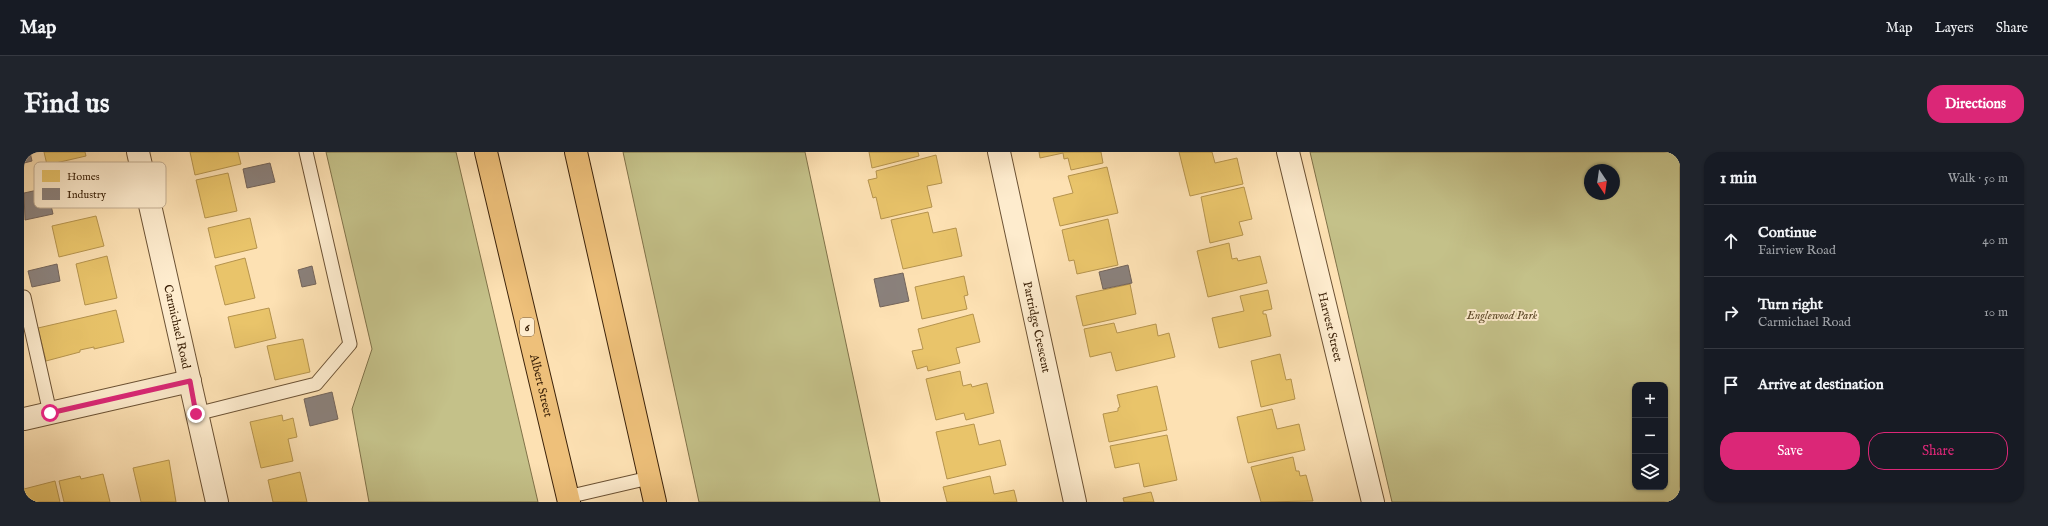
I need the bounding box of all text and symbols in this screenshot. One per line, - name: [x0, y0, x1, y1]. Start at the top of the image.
- text: Map: [20, 16, 56, 40]
- text: Map: [1886, 19, 1913, 37]
- text: Layers: [1935, 19, 1974, 37]
- text: Share: [1996, 19, 2028, 37]
- button: Directions: [1927, 85, 2024, 123]
- text: Find us: [24, 87, 110, 122]
- legend: [34, 162, 166, 208]
- north arrow: [1584, 164, 1620, 200]
- text: 1 min: [1720, 168, 1757, 189]
- text: Homes: [67, 170, 100, 184]
- text: Walk · 50 m: [1948, 170, 2008, 187]
- text: Industry: [67, 188, 107, 202]
- text: Continue: [1758, 223, 1816, 242]
- icon: ahead: [1720, 230, 1742, 252]
- text: 40 m: [1982, 232, 2008, 249]
- text: Fairview Road: [1758, 242, 1836, 259]
- street label: Partridge Crescent: [1019, 280, 1054, 374]
- street label: Carmichael Road: [160, 283, 194, 371]
- street label: Harvest Street: [1314, 291, 1346, 364]
- text: Turn right: [1758, 295, 1823, 314]
- icon: right: [1720, 302, 1742, 324]
- text: 10 m: [1984, 304, 2008, 321]
- park label: Englewood Park: [1466, 308, 1537, 324]
- text: Carmichael Road: [1758, 314, 1851, 331]
- road number: 6: [520, 318, 534, 336]
- street label: Albert Street: [526, 352, 556, 419]
- icon: arrive: [1720, 374, 1742, 396]
- text: Arrive at destination: [1758, 375, 1884, 394]
- map controls: [1632, 382, 1668, 490]
- button: +: [1632, 382, 1668, 418]
- route start: [41, 404, 59, 422]
- route end: [187, 405, 205, 423]
- button: −: [1632, 418, 1668, 454]
- button: Save: [1720, 432, 1860, 470]
- button: Share: [1868, 432, 2008, 470]
- button: layers: [1632, 454, 1668, 490]

